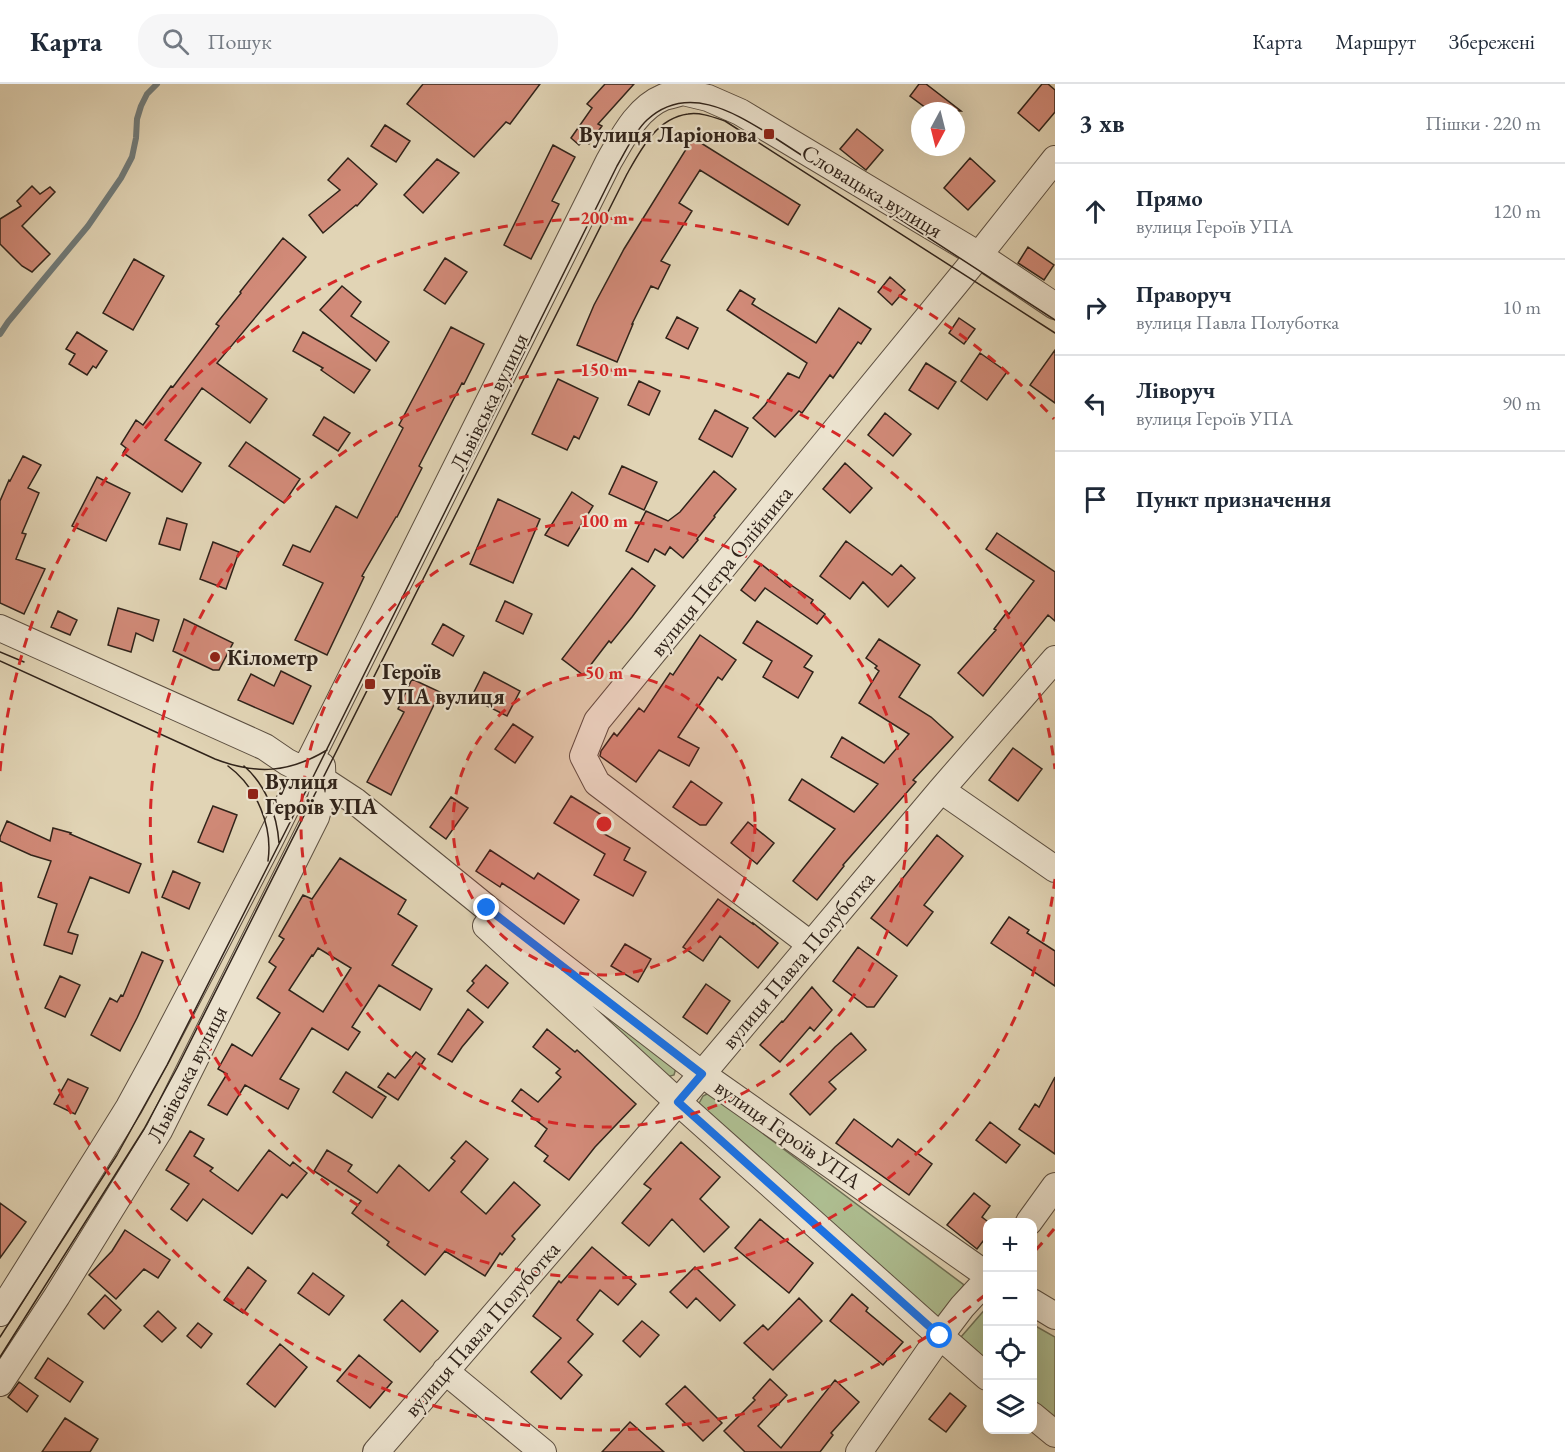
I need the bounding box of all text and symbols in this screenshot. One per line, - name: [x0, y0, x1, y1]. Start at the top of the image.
- search box: [138, 14, 558, 68]
- text: Карта: [30, 23, 102, 59]
- icon: search: [159, 25, 192, 58]
- text: Пошук: [207, 27, 272, 56]
- text: Карта: [1252, 28, 1302, 55]
- text: Маршрут: [1335, 28, 1416, 55]
- text: Збережені: [1449, 28, 1535, 55]
- north arrow: [911, 102, 965, 156]
- text: 3 хв: [1079, 106, 1125, 140]
- text: Пішки · 220 m: [1425, 110, 1541, 136]
- place label: Вулиця Ларіонова: [579, 120, 757, 149]
- marker: Вулиця Ларіонова: [762, 127, 776, 141]
- street label: Словацька вулиця: [796, 137, 948, 245]
- text: Прямо: [1136, 184, 1203, 213]
- icon: ahead: [1079, 195, 1112, 228]
- text: 120 m: [1493, 198, 1541, 224]
- text: 200 m: [580, 206, 628, 229]
- text: вулиця Героїв УПА: [1136, 213, 1293, 239]
- text: Праворуч: [1136, 280, 1232, 309]
- icon: right: [1079, 291, 1112, 324]
- text: 10 m: [1502, 294, 1541, 320]
- text: вулиця Павла Полуботка: [1136, 309, 1339, 335]
- street label: Львівська вулиця: [443, 328, 535, 476]
- text: 150 m: [580, 358, 628, 381]
- text: Ліворуч: [1136, 376, 1215, 405]
- icon: left: [1079, 387, 1112, 420]
- text: 90 m: [1502, 390, 1541, 416]
- text: вулиця Героїв УПА: [1136, 405, 1293, 431]
- street label: вулиця Петра Олійника: [643, 479, 799, 662]
- icon: arrive: [1079, 483, 1112, 516]
- text: Пункт призначення: [1136, 485, 1331, 514]
- text: 100 m: [580, 509, 628, 532]
- place label: Кілометр: [227, 643, 318, 672]
- marker: Кілометр: [208, 650, 222, 664]
- place label: Героїв УПА вулиця: [381, 657, 505, 711]
- text: 50 m: [585, 661, 623, 684]
- marker: Героїв УПА вулиця: [363, 677, 377, 691]
- place label: Вулиця Героїв УПА: [265, 767, 378, 821]
- marker: Вулиця Героїв УПА: [246, 787, 260, 801]
- centre of rings: [594, 814, 614, 834]
- street label: вулиця Павла Полуботка: [715, 865, 881, 1055]
- route end: [473, 894, 499, 920]
- street label: Львівська вулиця: [140, 1000, 234, 1148]
- street label: вулиця Героїв УПА: [709, 1073, 868, 1196]
- map controls: [983, 1218, 1037, 1434]
- button: +: [983, 1218, 1037, 1272]
- street label: вулиця Павла Полуботка: [398, 1235, 566, 1423]
- button: −: [983, 1272, 1037, 1326]
- route start: [926, 1322, 952, 1348]
- button: locate: [983, 1326, 1037, 1380]
- button: layers: [983, 1380, 1037, 1434]

